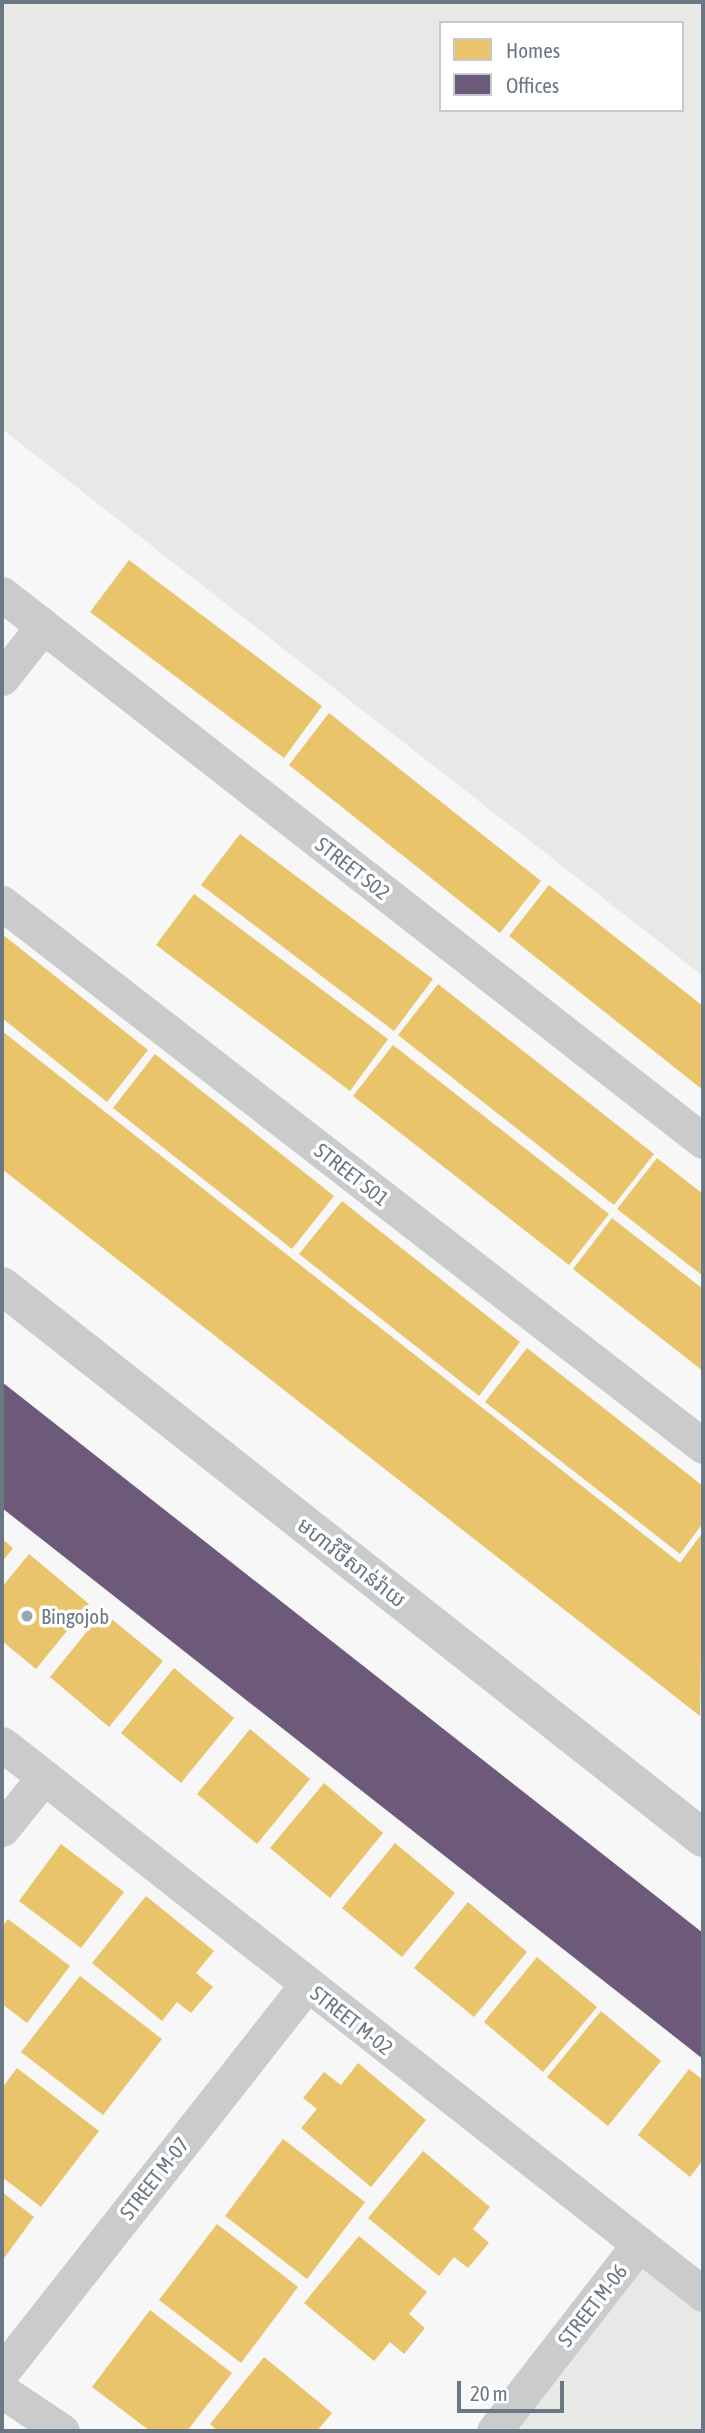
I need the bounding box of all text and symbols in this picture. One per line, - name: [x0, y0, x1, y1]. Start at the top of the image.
- legend: [439, 21, 684, 112]
- text: Homes: [506, 38, 560, 62]
- text: Offices: [506, 73, 559, 97]
- street label: STREET S02: [311, 831, 395, 905]
- street label: STREET S01: [310, 1137, 394, 1211]
- street label: មហាវិថីសាន់រ៉ាយ: [293, 1512, 411, 1612]
- place label: Bingojob: [41, 1603, 109, 1629]
- marker: Bingojob: [19, 1608, 35, 1624]
- street label: STREET M-02: [306, 1980, 398, 2060]
- street label: STREET M-07: [114, 2132, 194, 2224]
- street label: STREET M-06: [552, 2259, 632, 2351]
- scale bar: [460, 2366, 567, 2410]
- text: 20 m: [470, 2381, 508, 2405]

